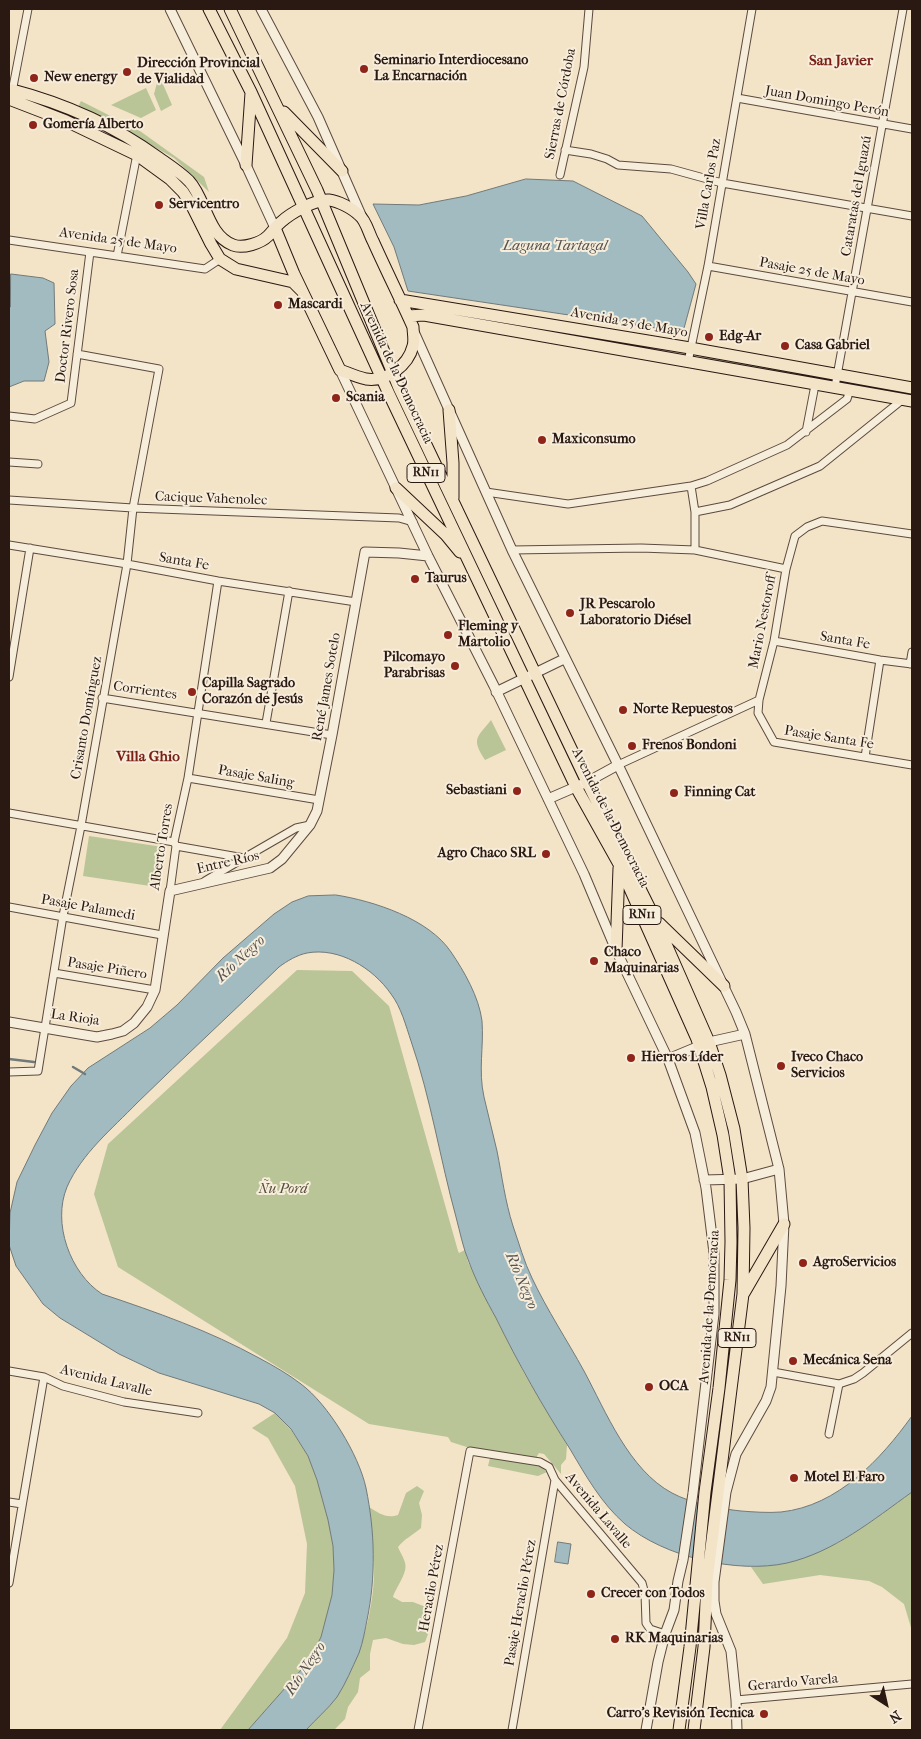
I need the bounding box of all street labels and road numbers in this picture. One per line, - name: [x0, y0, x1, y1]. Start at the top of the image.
- street label: Sierras de Córdoba: [542, 47, 580, 161]
- street label: Juan Domingo Perón: [764, 83, 890, 121]
- street label: Cataratas del Iguazú: [838, 134, 876, 258]
- street label: Villa Carlos Paz: [693, 137, 725, 231]
- street label: Avenida 25 de Mayo: [58, 224, 178, 258]
- street label: Pasaje 25 de Mayo: [758, 254, 866, 290]
- street label: Doctor Rivero Sosa: [53, 268, 83, 384]
- street label: Avenida de la Democracia: [356, 300, 436, 446]
- street label: Avenida 25 de Mayo: [569, 304, 689, 342]
- road number: RN11: [407, 463, 445, 482]
- street label: Cacique Vahenolec: [155, 489, 267, 509]
- street label: Santa Fe: [158, 549, 210, 575]
- street label: Mario Nestoroff: [746, 574, 780, 670]
- street label: Santa Fe: [819, 628, 871, 654]
- street label: René James Sotelo: [309, 631, 345, 743]
- street label: Crisanto Domínguez: [68, 655, 106, 781]
- street label: Corrientes: [112, 678, 178, 704]
- street label: Pasaje Santa Fe: [783, 723, 875, 753]
- street label: Avenida de la Democracia: [567, 745, 653, 891]
- street label: Pasaje Saling: [217, 762, 295, 792]
- street label: Alberto Torres: [147, 803, 177, 891]
- street label: Entre Ríos: [195, 848, 261, 878]
- street label: Pasaje Palamedi: [40, 891, 136, 925]
- road number: RN11: [623, 906, 661, 924]
- street label: Pasaje Piñero: [66, 954, 148, 984]
- street label: La Rioja: [49, 1006, 101, 1030]
- street label: Avenida de la Democracia: [696, 1229, 724, 1385]
- road number: RN11: [718, 1329, 756, 1348]
- street label: Avenida Lavalle: [58, 1361, 154, 1401]
- street label: Avenida Lavalle: [561, 1469, 635, 1553]
- street label: Pasaje Heraclio Pérez: [502, 1538, 540, 1668]
- street label: Heraclio Pérez: [416, 1543, 448, 1633]
- street label: Gerardo Varela: [747, 1671, 839, 1695]

